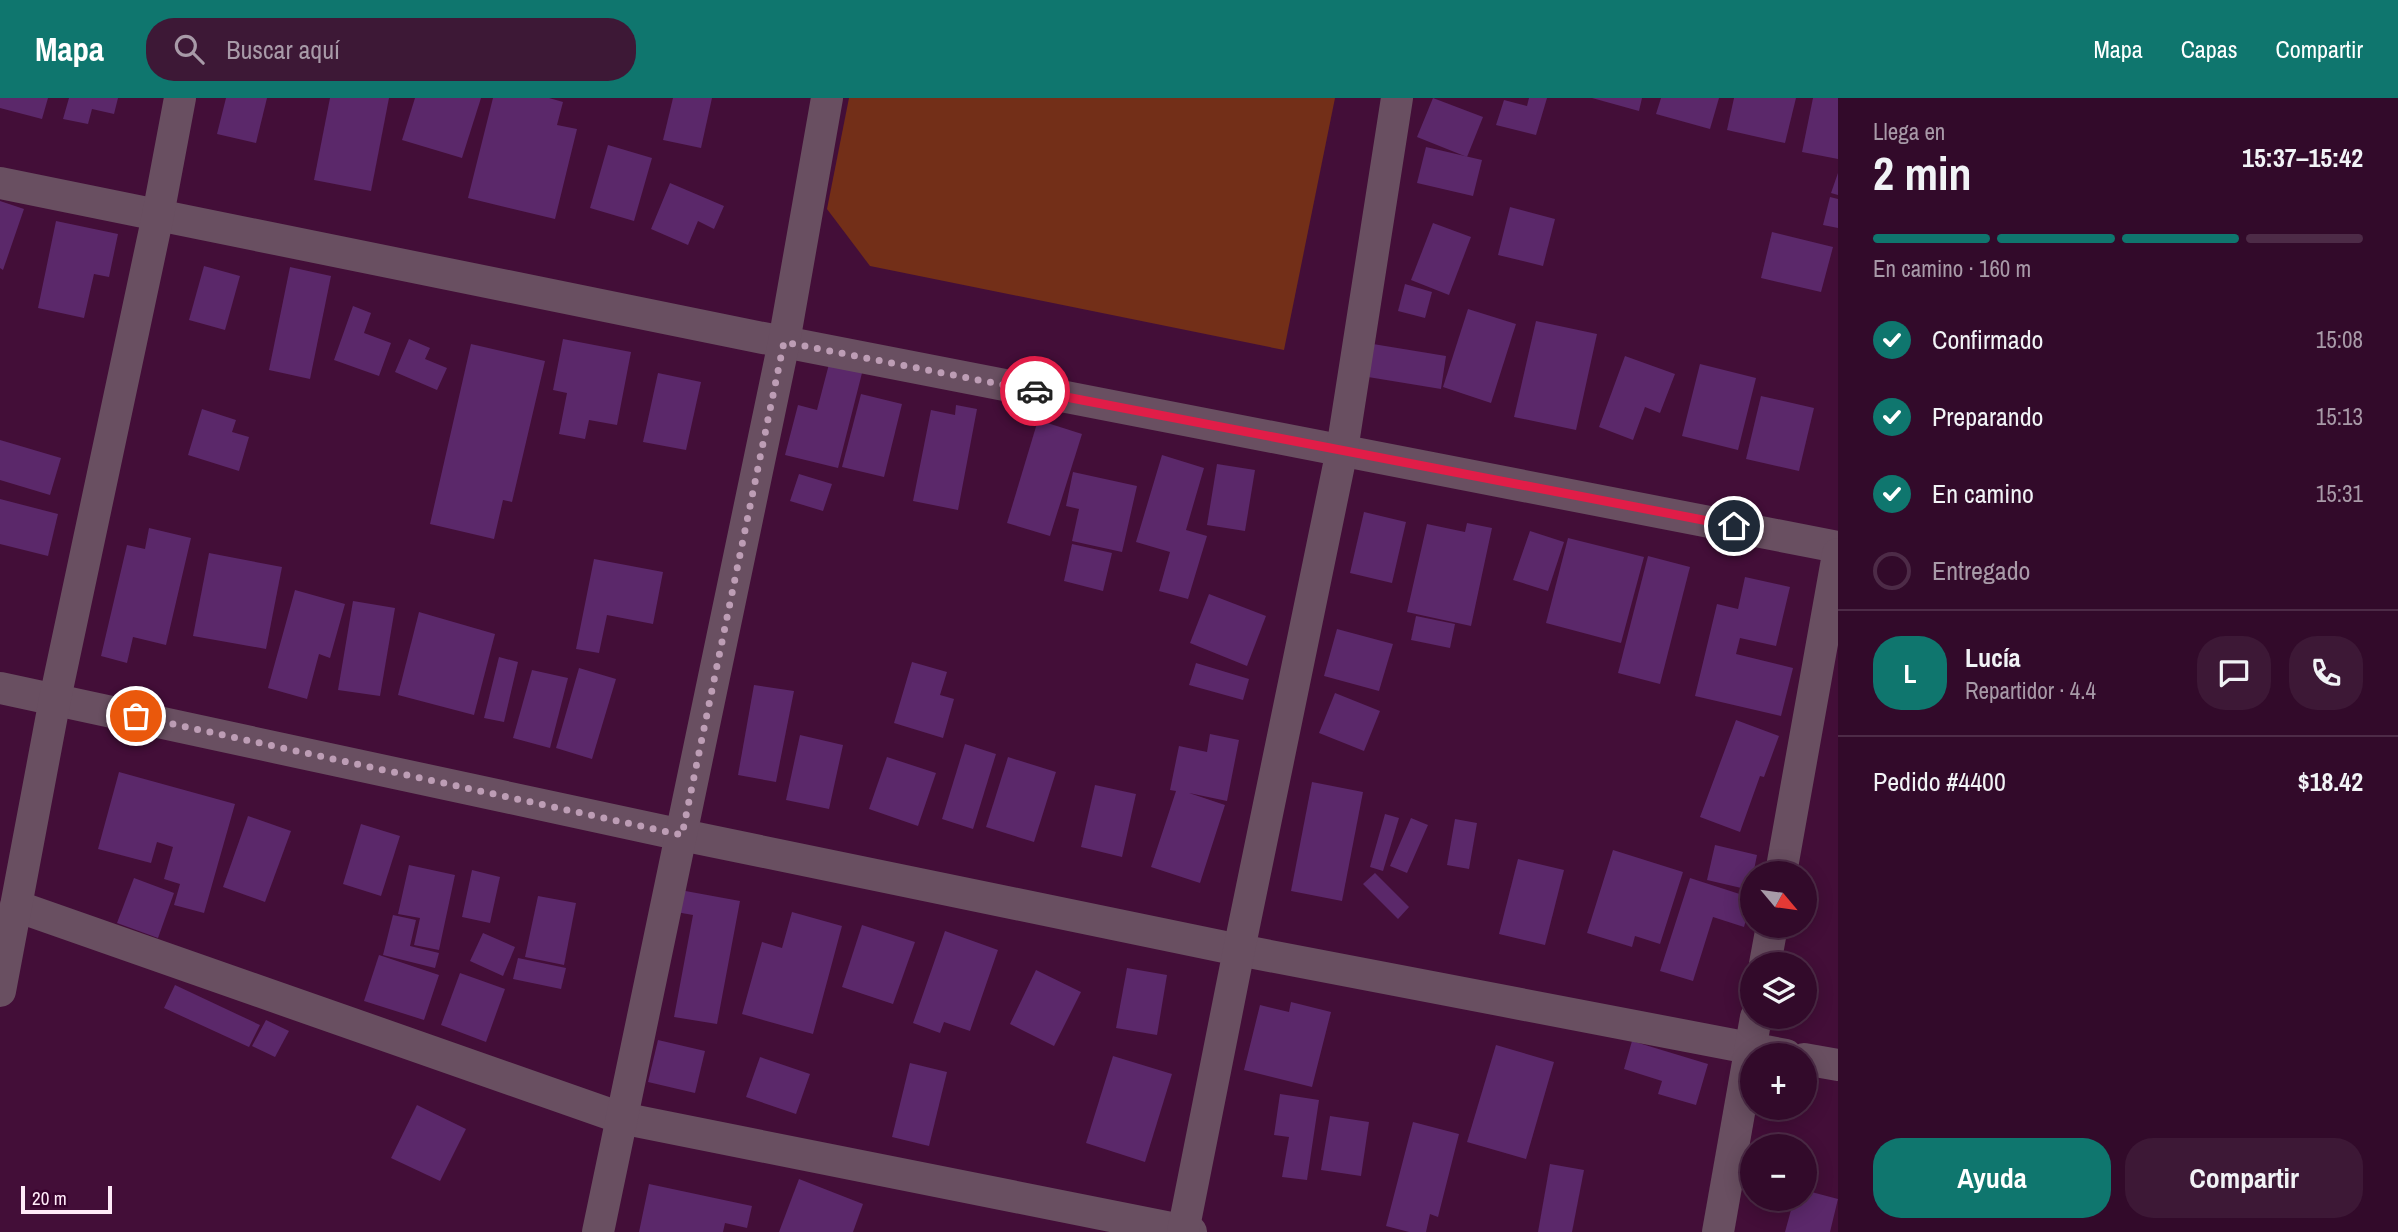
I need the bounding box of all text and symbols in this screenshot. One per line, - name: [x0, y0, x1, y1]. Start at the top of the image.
- search box: [146, 18, 636, 81]
- text: Mapa: [35, 27, 104, 71]
- icon: search: [170, 30, 208, 68]
- text: Buscar aquí: [226, 32, 340, 67]
- text: Mapa: [2093, 33, 2143, 65]
- text: Capas: [2181, 33, 2238, 65]
- text: Compartir: [2276, 33, 2363, 65]
- text: Llega en: [1873, 116, 1945, 147]
- text: 15:37–15:42: [2242, 140, 2363, 175]
- text: 2 min: [1873, 142, 1972, 204]
- text: En camino · 160 m: [1873, 253, 2031, 284]
- icon: check: [1873, 321, 1911, 359]
- text: Confirmado: [1932, 322, 2043, 357]
- text: 15:08: [2316, 324, 2363, 355]
- courier: [1000, 356, 1070, 426]
- icon: car: [1016, 372, 1054, 410]
- icon: check: [1873, 398, 1911, 436]
- text: Preparando: [1932, 399, 2043, 434]
- text: 15:13: [2316, 401, 2363, 432]
- icon: check: [1873, 475, 1911, 513]
- text: En camino: [1932, 476, 2034, 511]
- text: 15:31: [2316, 478, 2363, 509]
- pin: [1704, 496, 1764, 556]
- icon: home: [1715, 507, 1753, 545]
- text: Entregado: [1932, 553, 2030, 588]
- button: chat: [2197, 636, 2271, 710]
- button: phone: [2289, 636, 2363, 710]
- text: Lucía: [1965, 640, 2021, 675]
- text: L: [1903, 656, 1917, 691]
- text: Repartidor · 4.4: [1965, 675, 2096, 706]
- pin: [106, 686, 166, 746]
- icon: bag: [117, 697, 155, 735]
- text: Pedido #4400: [1873, 764, 2006, 799]
- text: $18.42: [2298, 764, 2363, 799]
- north arrow: [1740, 861, 1816, 938]
- map controls: [1740, 861, 1817, 1211]
- button: layers: [1740, 952, 1817, 1029]
- button: +: [1740, 1043, 1817, 1120]
- button: −: [1740, 1134, 1817, 1211]
- button: Ayuda: [1873, 1138, 2111, 1218]
- button: Compartir: [2125, 1138, 2363, 1218]
- scale bar: [21, 1183, 112, 1215]
- text: 20 m: [32, 1185, 67, 1211]

